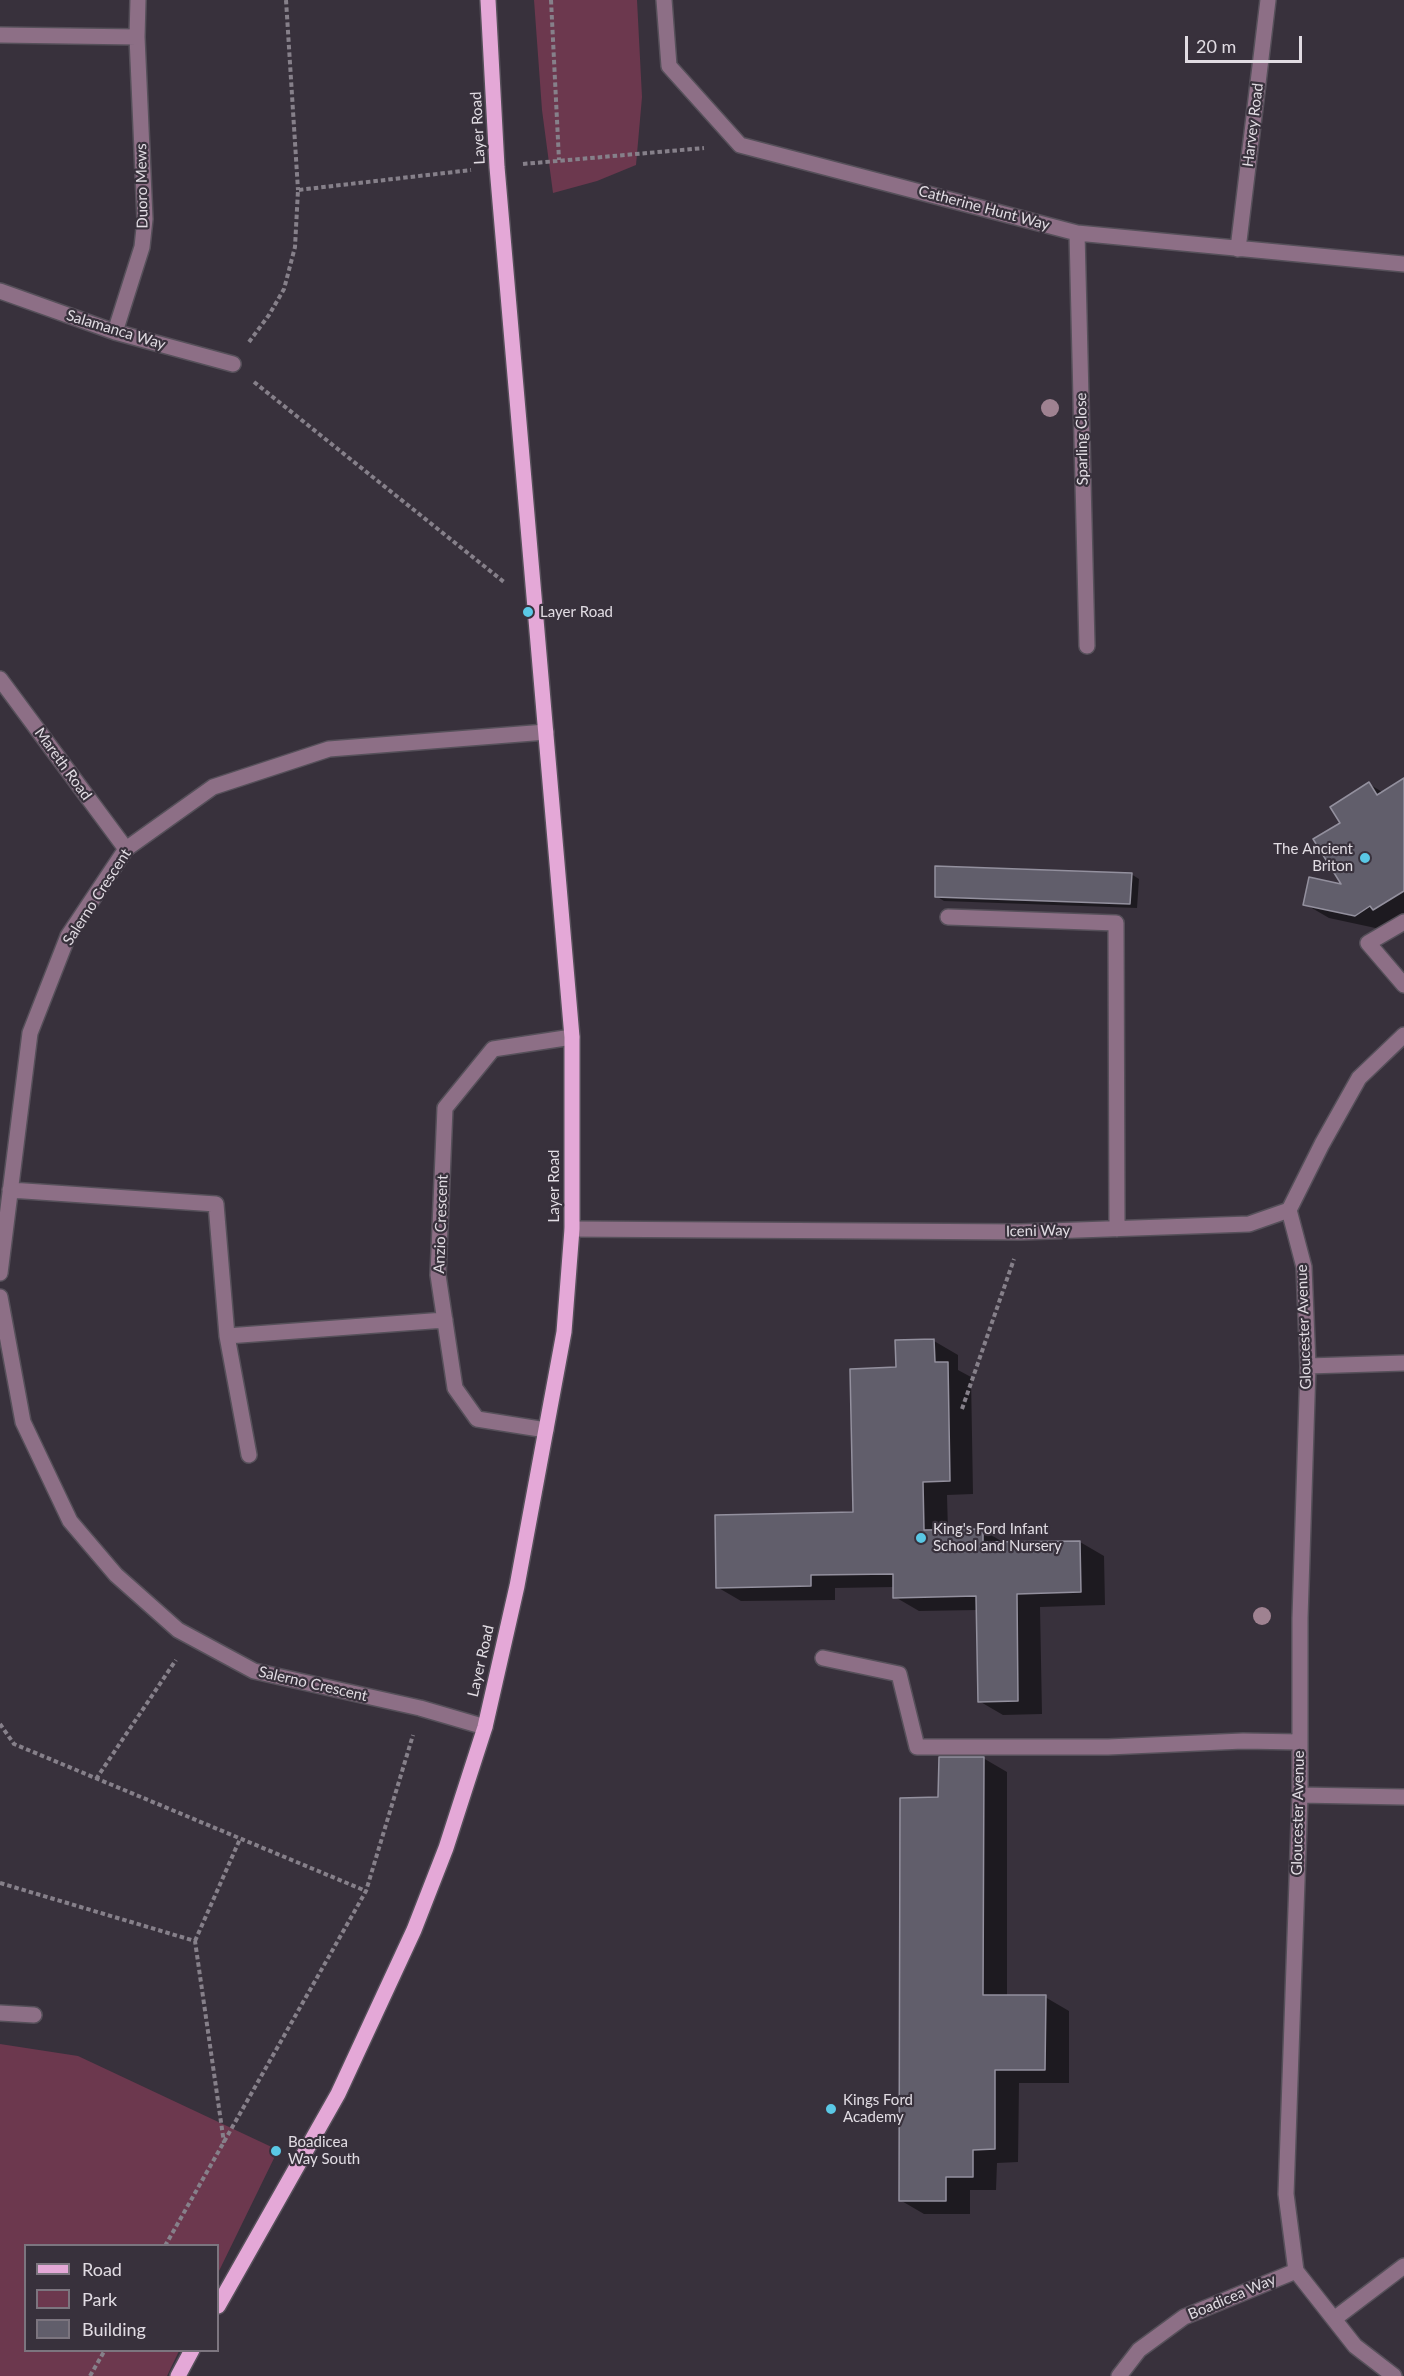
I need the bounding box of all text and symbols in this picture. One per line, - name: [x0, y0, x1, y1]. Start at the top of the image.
- scale bar: [1188, 24, 1305, 62]
- text: 20 m: [1196, 35, 1236, 57]
- street label: Harvey Road: [1239, 82, 1267, 168]
- street label: Layer Road: [467, 91, 489, 165]
- street label: Duoro Mews: [132, 143, 152, 229]
- street label: Catherine Hunt Way: [916, 182, 1052, 234]
- street label: Salamanca Way: [64, 306, 168, 354]
- street label: Sparling Close: [1072, 392, 1092, 486]
- place label: Layer Road: [540, 603, 613, 621]
- marker: Layer Road: [521, 605, 535, 619]
- street label: Mareth Road: [31, 724, 95, 804]
- place label: The Ancient Briton: [1273, 840, 1353, 875]
- street label: Salerno Crescent: [59, 845, 135, 949]
- marker: The Ancient Briton: [1358, 851, 1372, 865]
- street label: Layer Road: [545, 1150, 563, 1222]
- street label: Anzio Crescent: [430, 1174, 452, 1274]
- street label: Iceni Way: [1006, 1221, 1070, 1241]
- street label: Gloucester Avenue: [1293, 1264, 1315, 1390]
- place label: King's Ford Infant School and Nursery: [933, 1520, 1062, 1555]
- marker: King's Ford Infant School and Nursery: [914, 1531, 928, 1545]
- street label: Layer Road: [464, 1623, 498, 1699]
- street label: Salerno Crescent: [257, 1663, 369, 1705]
- street label: Gloucester Avenue: [1288, 1750, 1308, 1876]
- place label: Kings Ford Academy: [843, 2091, 913, 2126]
- marker: Kings Ford Academy: [824, 2102, 838, 2116]
- place label: Boadicea Way South: [288, 2133, 360, 2168]
- marker: Boadicea Way South: [269, 2144, 283, 2158]
- legend: [24, 2244, 219, 2352]
- text: Road: [82, 2258, 122, 2280]
- street label: Boadicea Way: [1185, 2270, 1279, 2324]
- text: Park: [82, 2288, 117, 2310]
- text: Building: [82, 2318, 146, 2340]

